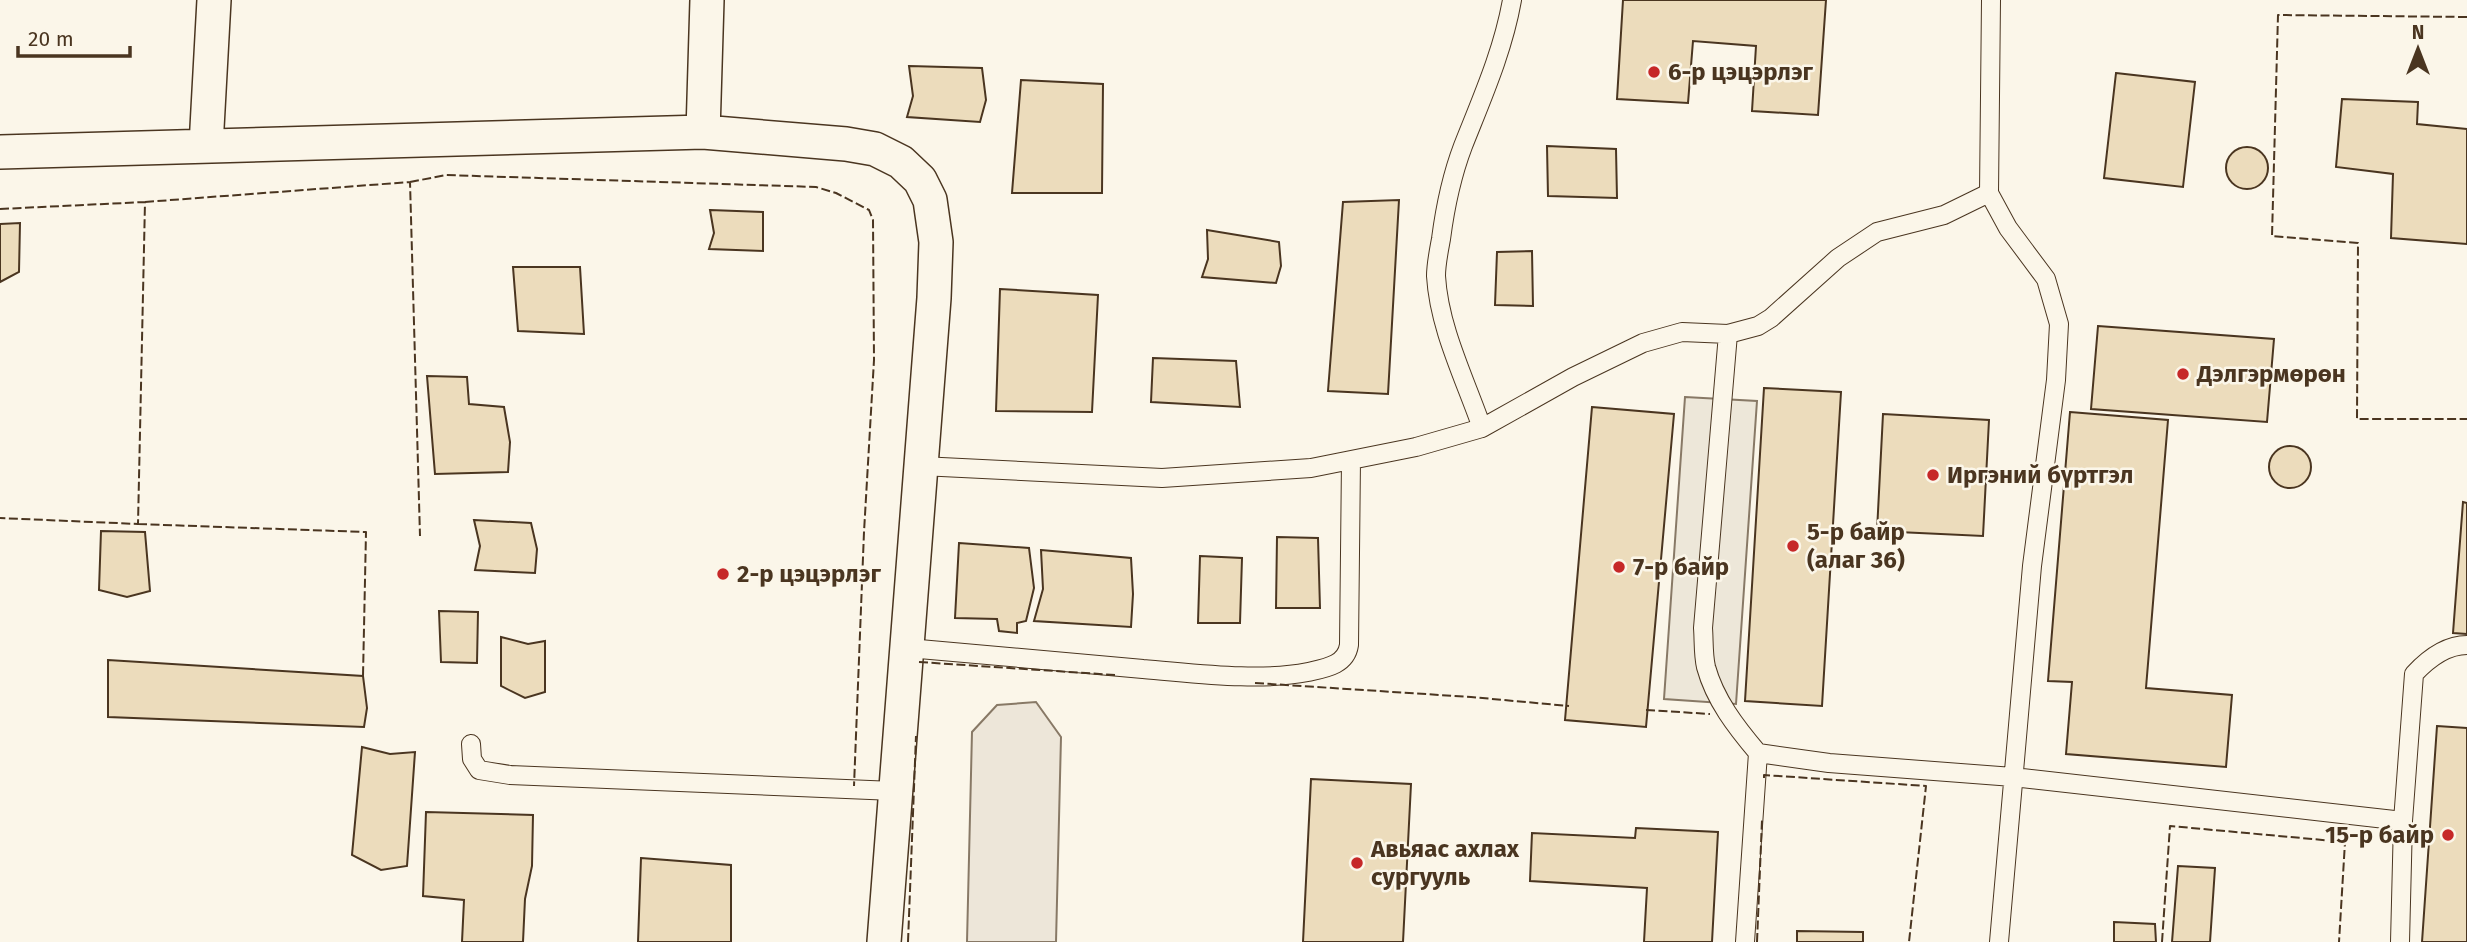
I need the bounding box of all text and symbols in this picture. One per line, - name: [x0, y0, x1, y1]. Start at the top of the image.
- scale bar: [18, 14, 130, 58]
- north arrow: [2383, 14, 2453, 84]
- text: N: [2412, 21, 2424, 44]
- text: 20 m: [28, 26, 74, 52]
- place label: 6-р цэцэрлэг: [1668, 58, 1814, 86]
- marker: 6-р цэцэрлэг: [1646, 64, 1662, 80]
- place label: Дэлгэрмөрөн: [2196, 360, 2346, 388]
- marker: Дэлгэрмөрөн: [2175, 366, 2191, 382]
- place label: Иргэний бүртгэл: [1947, 461, 2133, 489]
- marker: Иргэний бүртгэл: [1925, 467, 1941, 483]
- place label: 5-р байр (алаг 36): [1807, 518, 1905, 574]
- marker: 5-р байр (алаг 36): [1785, 538, 1801, 554]
- place label: 7-р байр: [1633, 553, 1729, 581]
- marker: 7-р байр: [1611, 559, 1627, 575]
- place label: 2-р цэцэрлэг: [737, 560, 881, 588]
- marker: 2-р цэцэрлэг: [715, 566, 731, 582]
- place label: 15-р байр: [2325, 821, 2434, 849]
- marker: 15-р байр: [2440, 827, 2456, 843]
- place label: Авьяас ахлах сургууль: [1370, 835, 1520, 891]
- marker: Авьяас ахлах сургууль: [1349, 855, 1365, 871]

